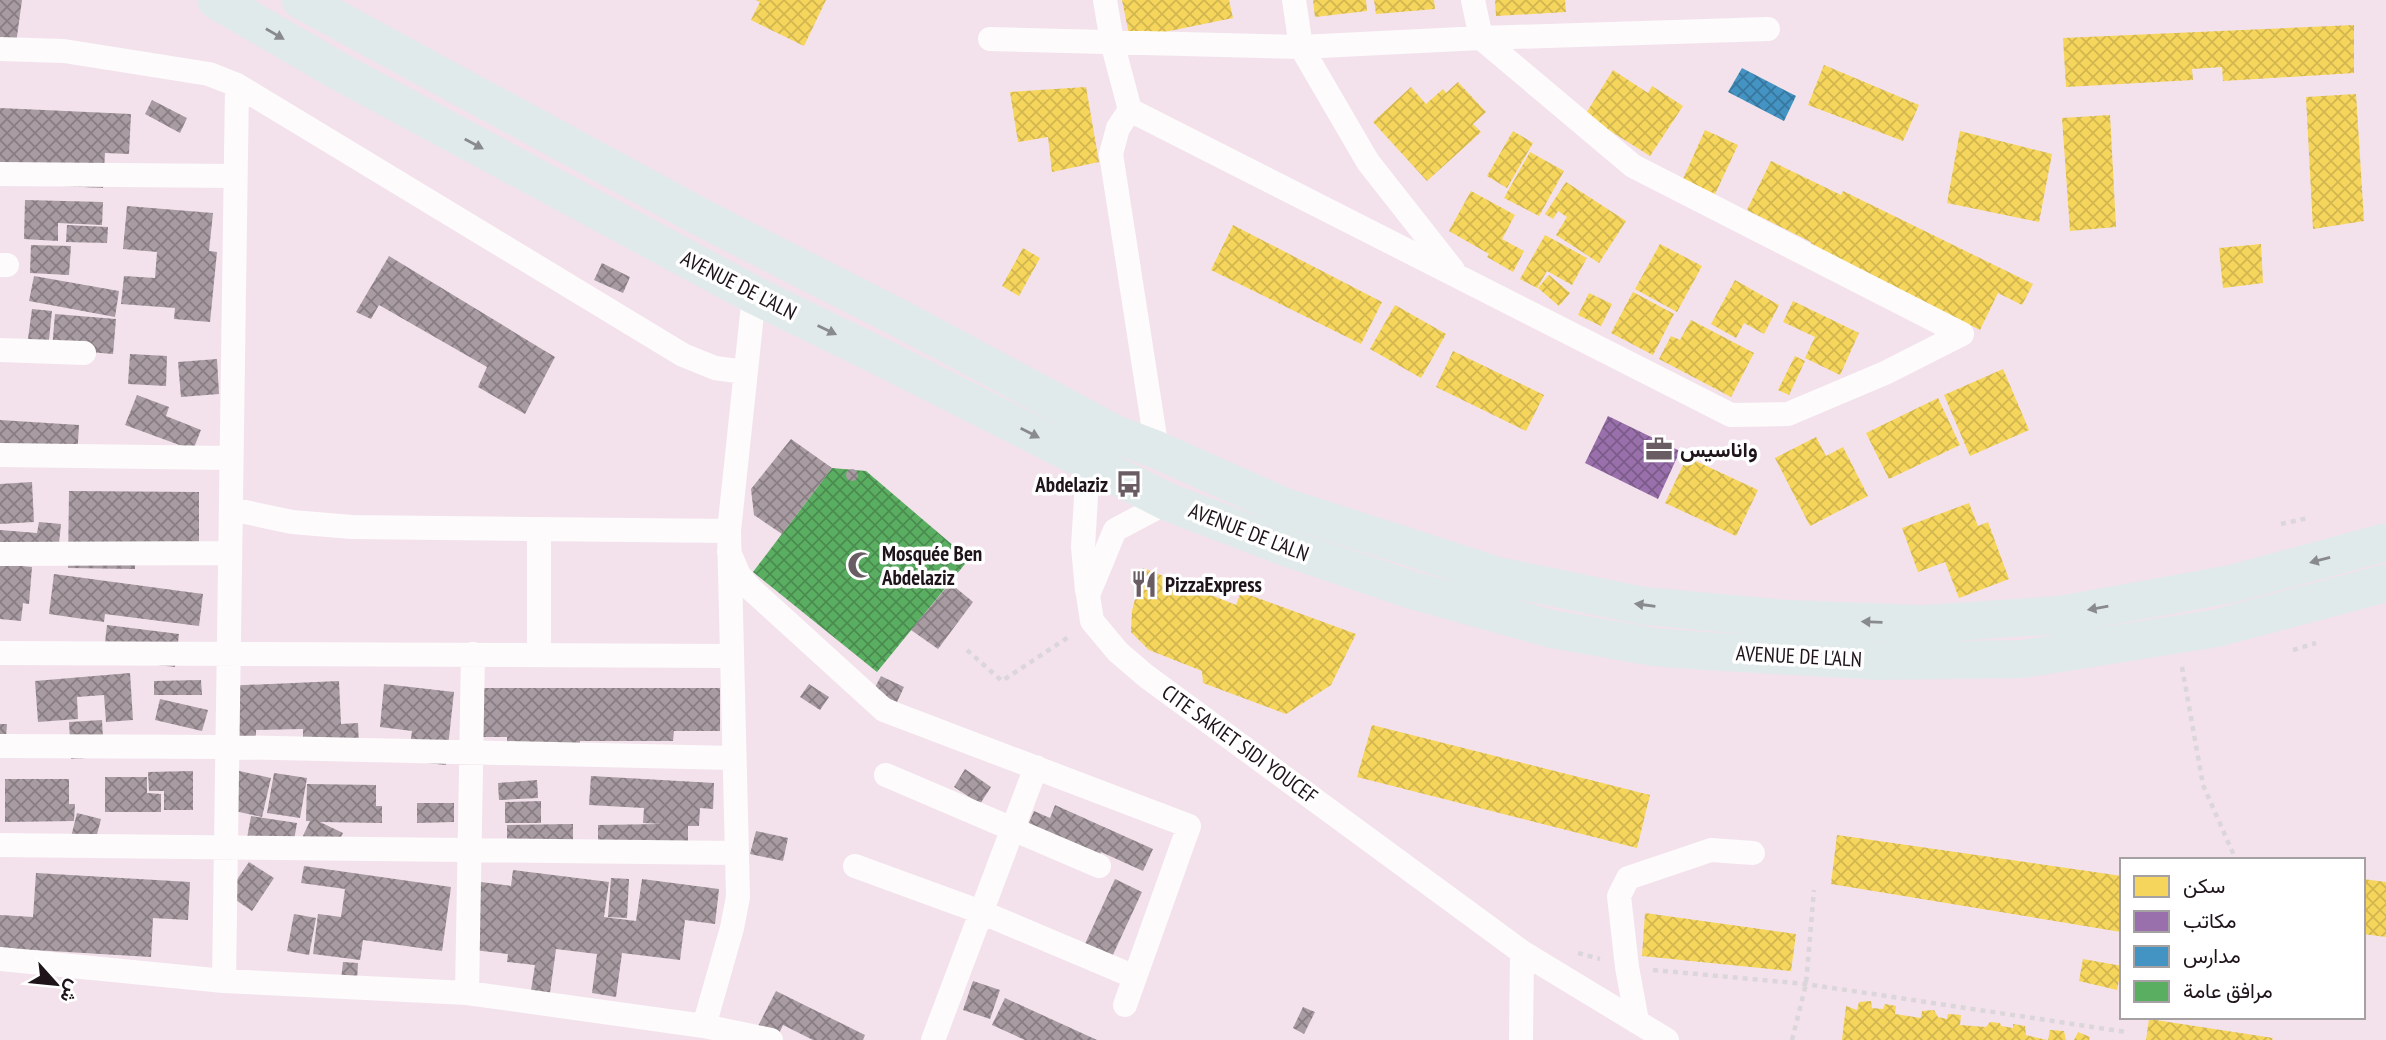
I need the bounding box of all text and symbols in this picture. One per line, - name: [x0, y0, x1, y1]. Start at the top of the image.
- one-way arrow: [265, 28, 285, 40]
- one-way arrow: [465, 138, 484, 150]
- street label: AVENUE DE L'ALN: [677, 244, 801, 326]
- one-way arrow: [817, 325, 837, 336]
- one-way arrow: [1020, 428, 1040, 439]
- office icon: واناسيس: [1644, 434, 1674, 464]
- place label: واناسيس: [1680, 436, 1758, 463]
- bus stop icon: Abdelaziz: [1114, 469, 1144, 499]
- place label: Abdelaziz: [1034, 471, 1108, 498]
- street label: AVENUE DE L'ALN: [1185, 497, 1313, 567]
- place label: Mosquée Ben Abdelaziz: [881, 540, 982, 591]
- mosque icon: Mosquée Ben Abdelaziz: [846, 550, 876, 580]
- one-way arrow: [2309, 555, 2330, 565]
- restaurant icon: PizzaExpress: [1129, 569, 1159, 599]
- place label: PizzaExpress: [1165, 571, 1262, 598]
- one-way arrow: [1634, 599, 1656, 610]
- one-way arrow: [2087, 603, 2109, 614]
- one-way arrow: [1860, 617, 1882, 628]
- street label: AVENUE DE L'ALN: [1735, 639, 1863, 673]
- street label: CITE SAKIET SIDI YOUCEF: [1157, 678, 1323, 810]
- legend: [2120, 858, 2365, 1019]
- text: سكن: [2183, 872, 2225, 899]
- text: مكاتب: [2183, 907, 2236, 934]
- text: مدارس: [2183, 942, 2241, 969]
- north arrow: [21, 949, 91, 1019]
- text: ش: [55, 976, 87, 1007]
- text: مرافق عامة: [2183, 977, 2273, 1004]

